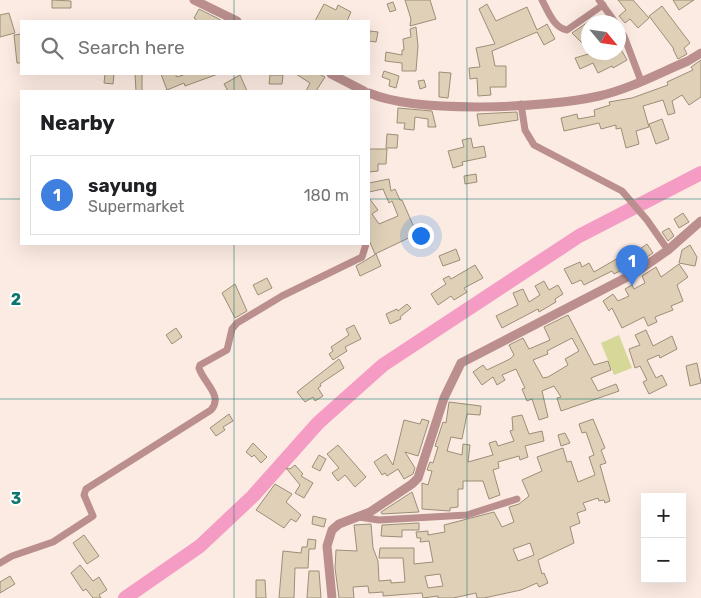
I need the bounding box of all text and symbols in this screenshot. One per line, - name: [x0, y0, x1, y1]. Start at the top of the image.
- north arrow: [581, 15, 626, 60]
- search box: [20, 20, 370, 75]
- icon: search: [38, 34, 66, 62]
- text: Search here: [78, 36, 185, 59]
- text: Nearby: [40, 110, 115, 135]
- text: sayung: [88, 174, 157, 197]
- text: 1: [53, 186, 61, 205]
- text: 180 m: [304, 186, 349, 205]
- text: Supermarket: [88, 197, 184, 216]
- your location: [408, 223, 434, 249]
- pin: 1: [616, 245, 648, 286]
- text: 2: [11, 290, 21, 309]
- text: 3: [11, 489, 21, 508]
- map controls: [641, 493, 686, 583]
- button: +: [641, 493, 686, 538]
- button: −: [641, 538, 686, 583]

